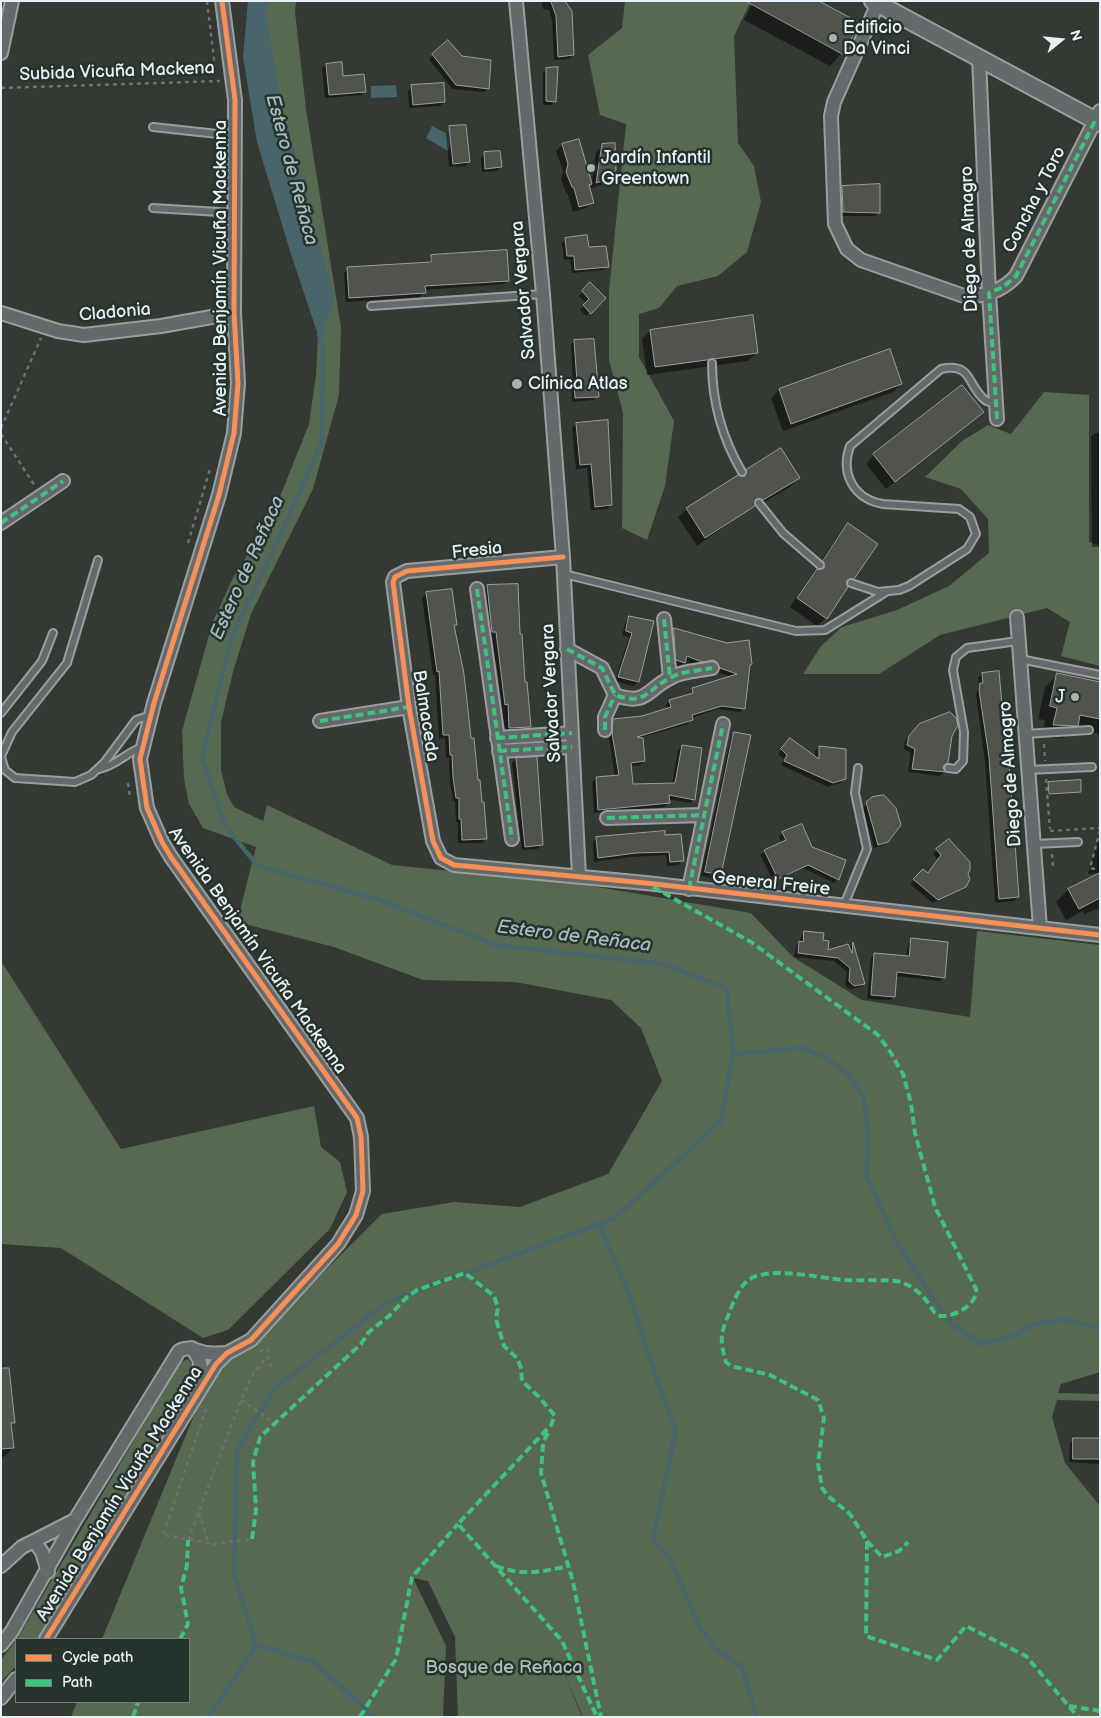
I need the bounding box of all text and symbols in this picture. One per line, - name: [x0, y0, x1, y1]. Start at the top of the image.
- north arrow: [1036, 15, 1086, 65]
- place label: Edificio Da Vinci: [843, 17, 910, 59]
- text: N: [1066, 28, 1085, 43]
- marker: Edificio Da Vinci: [827, 32, 839, 44]
- street label: Subida Vicuña Mackena: [19, 58, 215, 86]
- water label: Estero de Reñaca: [260, 92, 322, 248]
- street label: Avenida Benjamín Vicuña Mackenna: [210, 120, 232, 416]
- street label: Concha y Toro: [999, 143, 1071, 257]
- place label: Jardín Infantil Greentown: [601, 147, 711, 190]
- marker: Jardín Infantil Greentown: [585, 162, 597, 174]
- street label: Diego de Almagro: [957, 166, 983, 312]
- street label: Salvador Vergara: [507, 220, 541, 360]
- street label: Cladonia: [78, 299, 152, 327]
- place label: Clínica Atlas: [528, 373, 628, 395]
- marker: Clínica Atlas: [510, 377, 524, 391]
- water label: Estero de Reñaca: [206, 493, 290, 643]
- street label: Fresia: [451, 538, 503, 564]
- street label: Salvador Vergara: [538, 623, 566, 763]
- street label: Balmaceda: [407, 669, 443, 763]
- place label: J: [1055, 686, 1065, 708]
- marker: J: [1069, 691, 1081, 703]
- street label: Diego de Almagro: [995, 700, 1027, 848]
- street label: Avenida Benjamín Vicuña Mackenna: [163, 823, 351, 1079]
- street label: General Freire: [711, 867, 831, 901]
- water label: Estero de Reñaca: [496, 916, 652, 958]
- street label: Avenida Benjamín Vicuña Mackenna: [32, 1363, 208, 1625]
- legend: [15, 1638, 190, 1703]
- text: Cycle path: [62, 1648, 133, 1667]
- park label: Bosque de Reñaca: [426, 1657, 582, 1679]
- text: Path: [62, 1673, 92, 1692]

